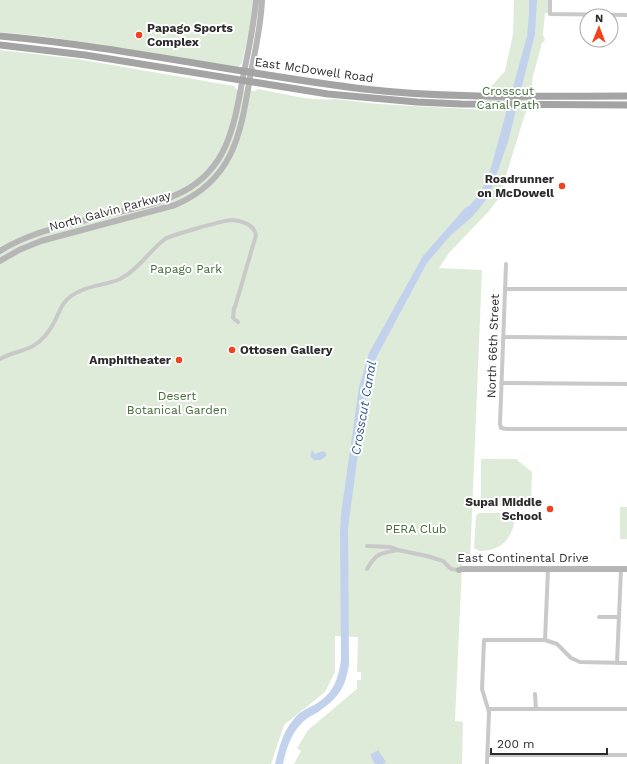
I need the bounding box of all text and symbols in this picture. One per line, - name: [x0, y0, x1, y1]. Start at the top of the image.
- north arrow: [579, 8, 619, 48]
- text: N: [595, 12, 603, 25]
- place label: Papago Sports Complex: [147, 21, 233, 49]
- marker: Papago Sports Complex: [134, 30, 144, 40]
- street label: East McDowell Road: [254, 55, 374, 85]
- park label: Crosscut Canal Path: [477, 84, 539, 112]
- place label: Roadrunner on McDowell: [477, 172, 555, 200]
- marker: Roadrunner on McDowell: [557, 181, 567, 191]
- street label: North Galvin Parkway: [48, 188, 173, 234]
- park label: Papago Park: [150, 262, 222, 276]
- street label: North 66th Street: [484, 294, 502, 398]
- place label: Ottosen Gallery: [240, 343, 333, 357]
- marker: Ottosen Gallery: [227, 345, 237, 355]
- place label: Amphitheater: [89, 353, 172, 367]
- marker: Amphitheater: [174, 355, 184, 365]
- water label: Crosscut Canal: [348, 360, 379, 456]
- park label: Desert Botanical Garden: [127, 389, 227, 417]
- place label: Supai Middle School: [465, 495, 542, 523]
- marker: Supai Middle School: [545, 504, 555, 514]
- park label: PERA Club: [385, 522, 447, 536]
- street label: East Continental Drive: [457, 551, 589, 565]
- scale bar: [491, 730, 607, 756]
- text: 200 m: [497, 737, 534, 751]

